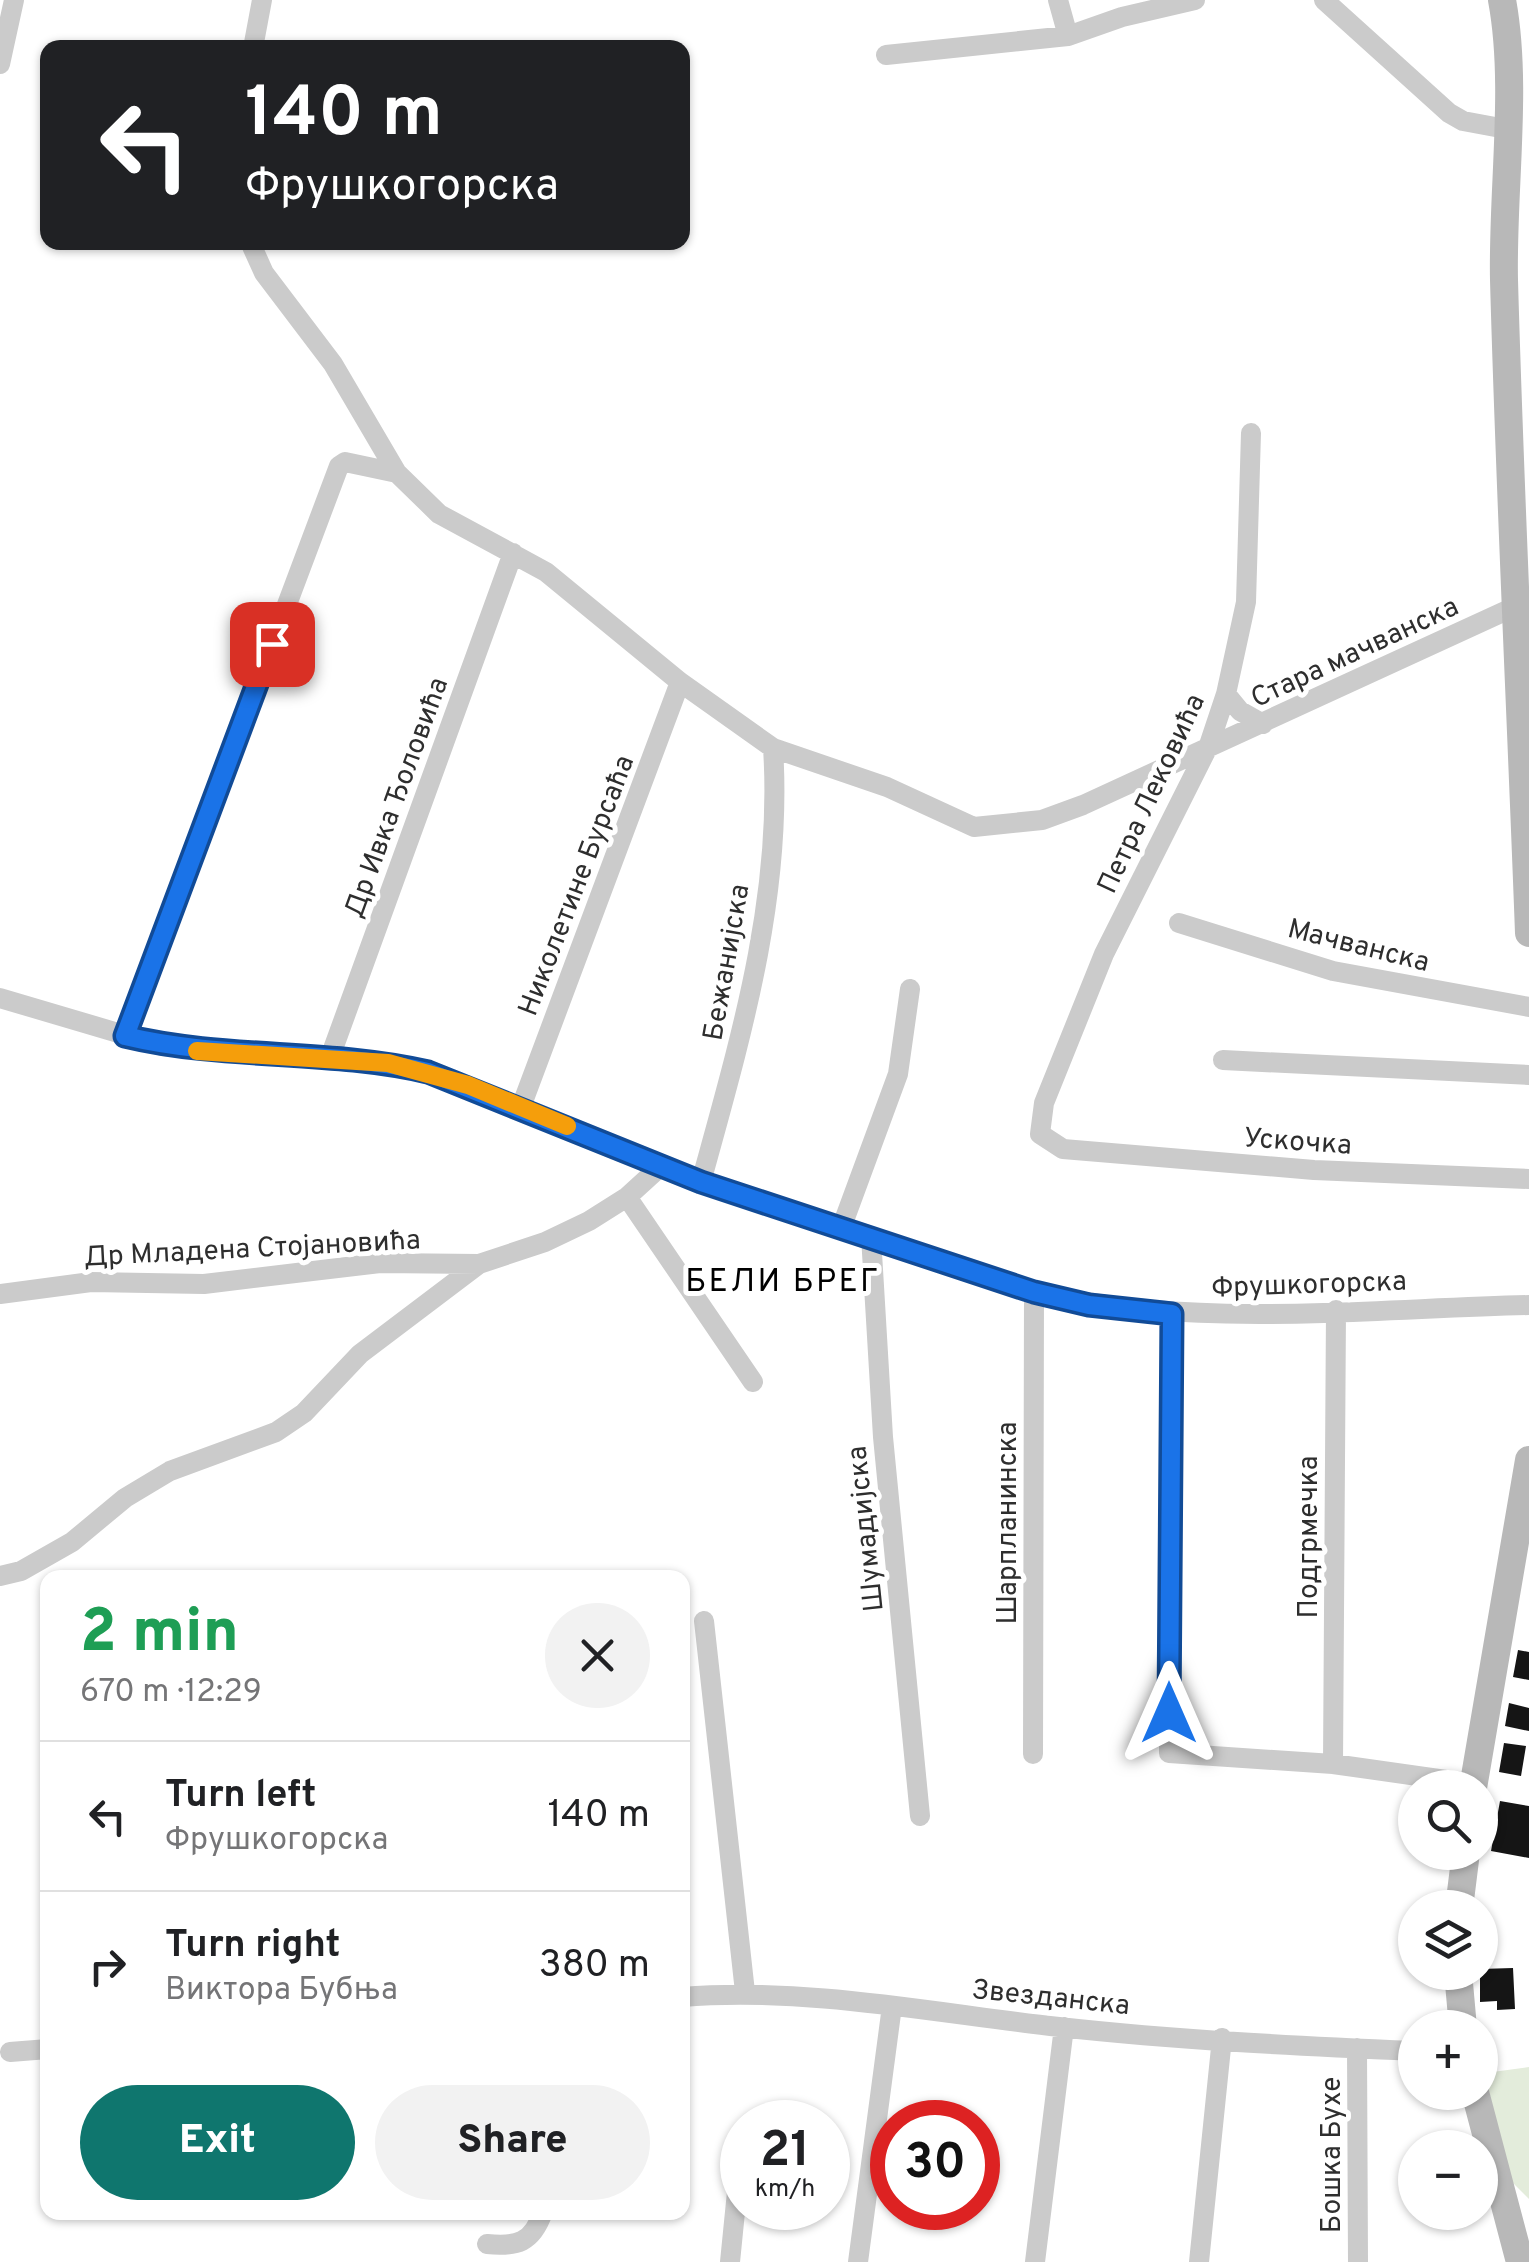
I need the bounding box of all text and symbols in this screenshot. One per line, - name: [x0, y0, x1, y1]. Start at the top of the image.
- text: 140 m: [245, 72, 443, 161]
- icon: left: [80, 80, 210, 210]
- text: Фрушкогорска: [245, 159, 559, 216]
- street label: Стара мачванска: [1246, 590, 1465, 718]
- pin: [230, 602, 315, 687]
- icon: arrive: [245, 617, 300, 672]
- street label: Др Ивка Ђоловића: [338, 673, 458, 923]
- street label: Петра Лековића: [1091, 689, 1215, 900]
- street label: Николетине Бурсаћа: [511, 751, 644, 1022]
- street label: Бежанијска: [696, 881, 759, 1044]
- street label: Мачванска: [1284, 912, 1433, 982]
- street label: Ускочка: [1243, 1121, 1353, 1165]
- street label: Др Младена Стојановића: [83, 1223, 421, 1277]
- district label: БЕЛИ БРЕГ: [685, 1263, 881, 1303]
- street label: Фрушкогорска: [1211, 1265, 1407, 1307]
- street label: Шарпланинска: [991, 1422, 1027, 1624]
- street label: Шумадијска: [840, 1444, 894, 1613]
- street label: Подгрмечка: [1292, 1456, 1328, 1618]
- text: 2 min: [80, 1597, 239, 1673]
- button: close: [545, 1603, 650, 1708]
- position arrow: [1117, 1661, 1221, 1765]
- text: 670 m · 12:29: [80, 1673, 262, 1713]
- map controls: [1398, 1770, 1498, 2230]
- button: search: [1398, 1770, 1498, 1870]
- text: Turn left: [165, 1772, 317, 1821]
- icon: left: [80, 1789, 135, 1844]
- text: 140 m: [547, 1792, 650, 1841]
- text: Фрушкогорска: [165, 1821, 388, 1861]
- button: layers: [1398, 1890, 1498, 1990]
- text: Turn right: [165, 1922, 340, 1971]
- icon: right: [80, 1939, 135, 1994]
- text: 380 m: [539, 1942, 650, 1991]
- text: Виктора Бубња: [165, 1971, 398, 2011]
- street label: Звезданска: [970, 1973, 1132, 2025]
- button: +: [1398, 2010, 1498, 2110]
- street label: Бошка Бухе: [1315, 2077, 1351, 2233]
- button: Exit: [80, 2085, 355, 2200]
- button: Share: [375, 2085, 650, 2200]
- speed limit sign: 30: [870, 2100, 1000, 2230]
- text: 21: [760, 2121, 810, 2184]
- button: −: [1398, 2130, 1498, 2230]
- text: km/h: [755, 2174, 815, 2206]

